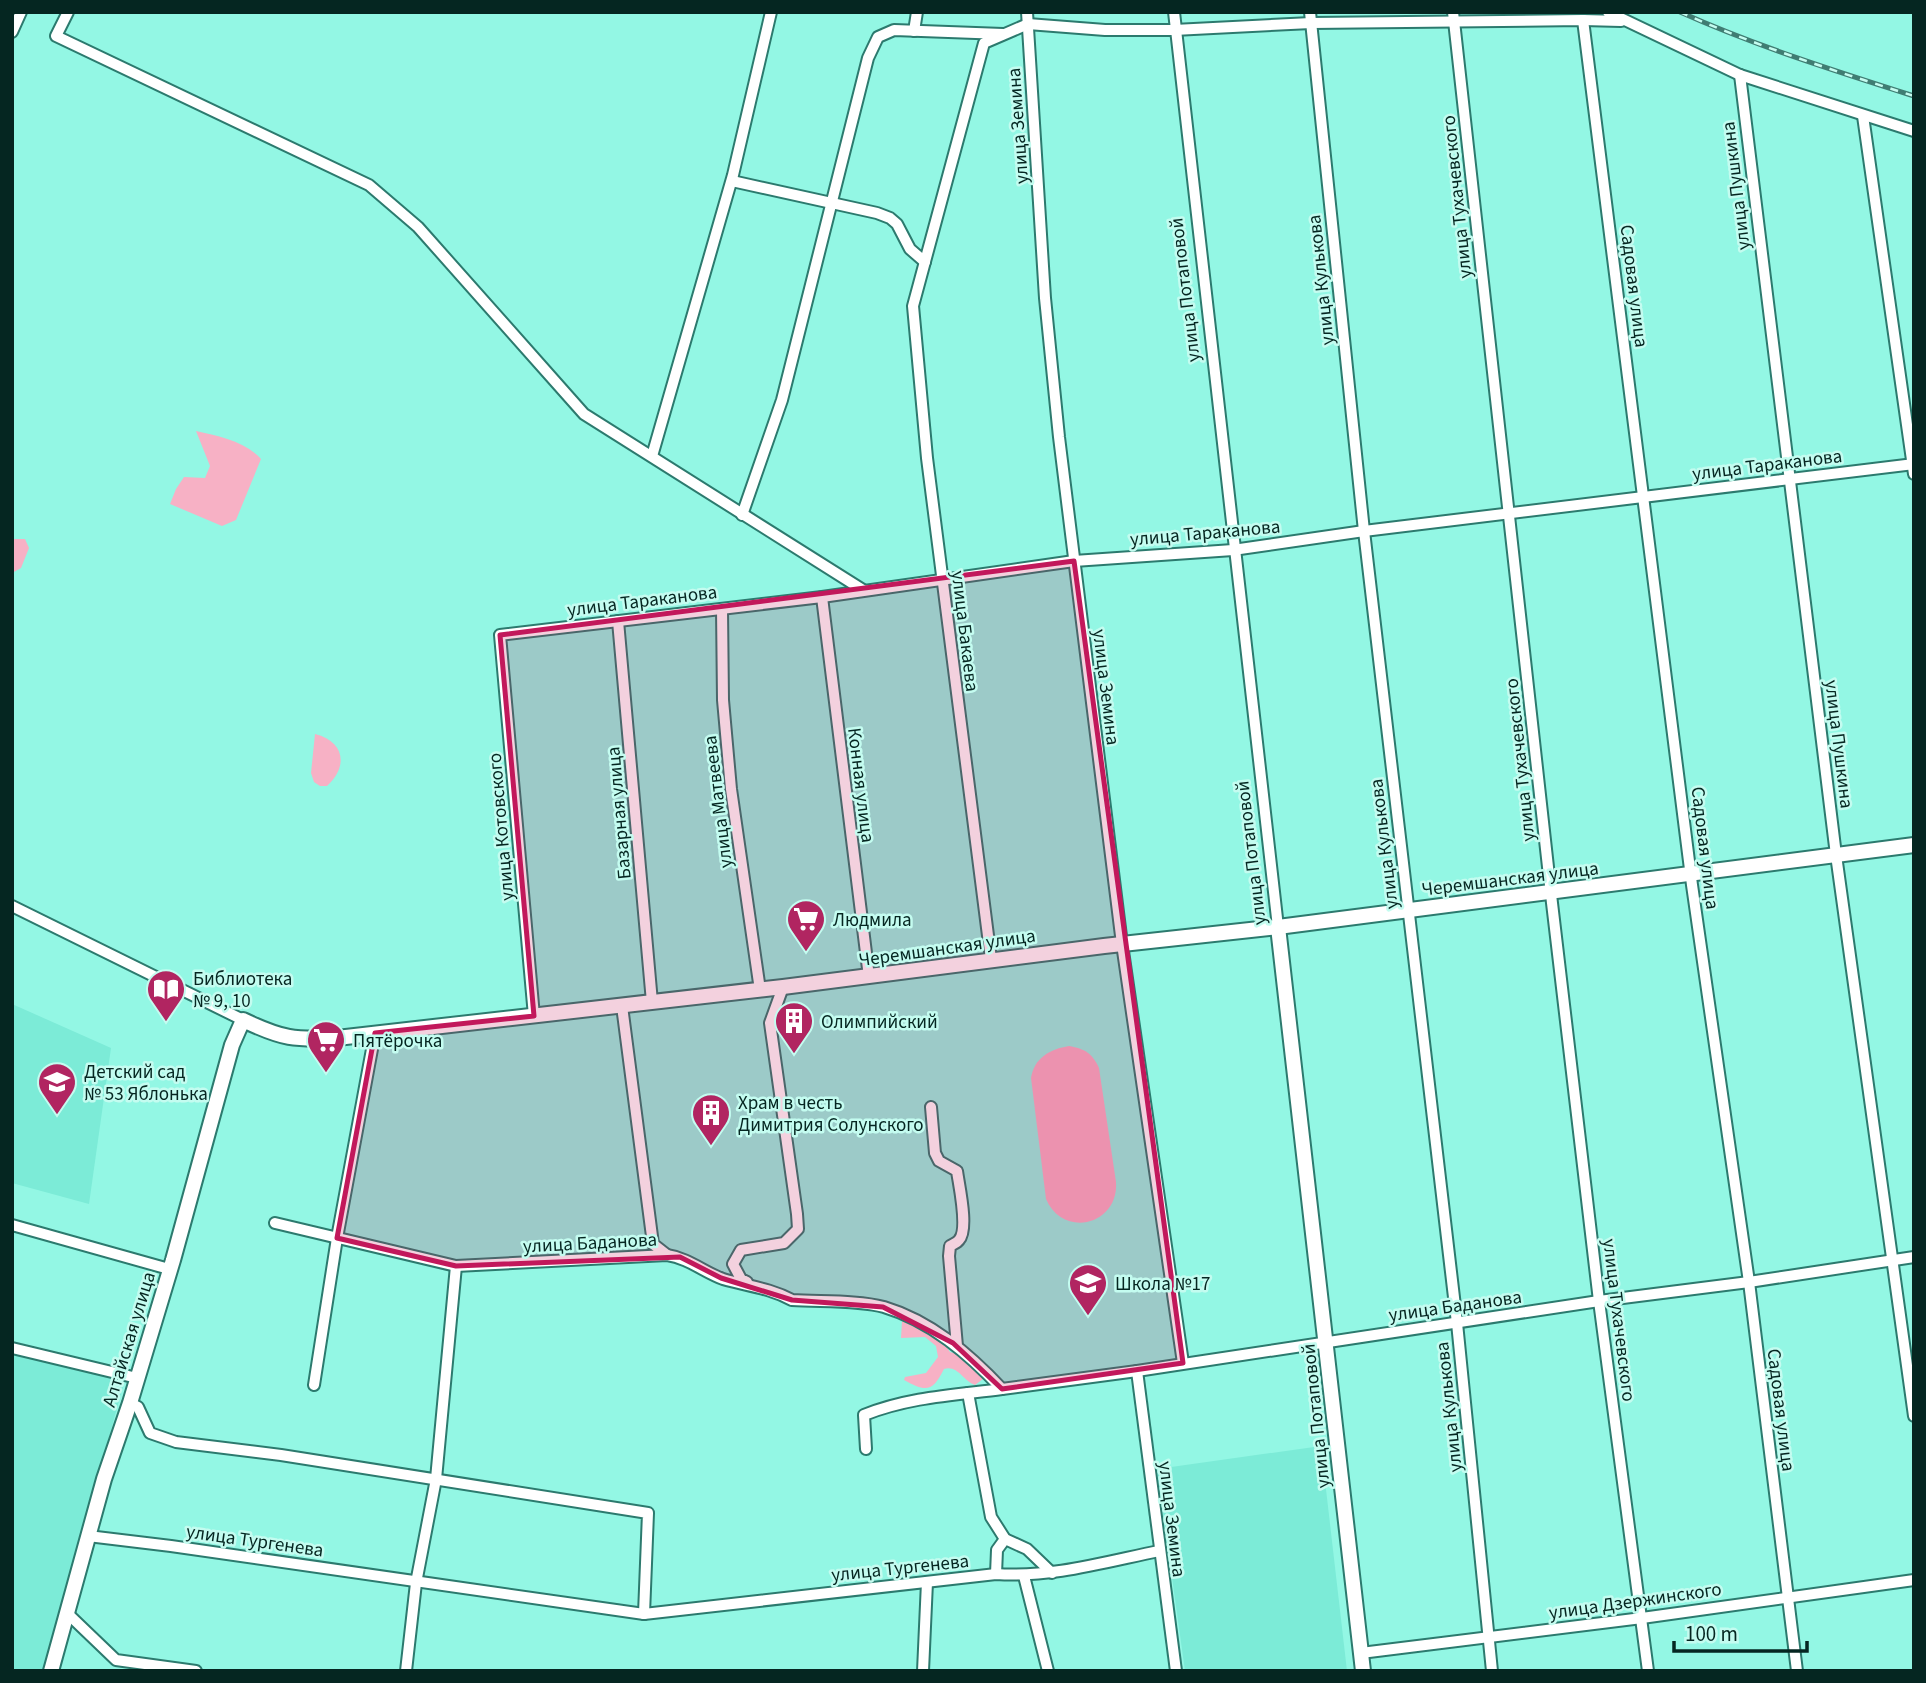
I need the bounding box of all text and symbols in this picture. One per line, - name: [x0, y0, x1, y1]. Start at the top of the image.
- street label: улица Земина: [1001, 67, 1036, 185]
- street label: улица Тухачевского: [1436, 114, 1479, 280]
- street label: улица Пушкина: [1715, 120, 1758, 252]
- street label: улица Кулькова: [1301, 213, 1342, 346]
- street label: улица Потаповой: [1163, 216, 1208, 364]
- street label: Садовая улица: [1613, 223, 1654, 349]
- street label: улица Тараканова: [1691, 443, 1844, 488]
- street label: улица Тараканова: [1129, 513, 1281, 554]
- street label: улица Бакаева: [944, 569, 985, 693]
- street label: улица Тараканова: [566, 579, 719, 624]
- street label: улица Земина: [1085, 628, 1126, 747]
- street label: улица Тухачевского: [1499, 677, 1542, 843]
- street label: улица Пушкина: [1817, 678, 1860, 810]
- street label: Конная улица: [840, 726, 881, 844]
- street label: улица Матвеева: [697, 734, 740, 870]
- street label: Базарная улица: [600, 745, 639, 880]
- street label: улица Котовского: [482, 752, 521, 902]
- street label: улица Кулькова: [1363, 777, 1406, 910]
- street label: улица Потаповой: [1229, 779, 1274, 927]
- street label: Садовая улица: [1684, 785, 1725, 911]
- street label: Черемшанская улица: [1420, 855, 1600, 904]
- supermarket icon: Людмила: [785, 898, 827, 953]
- place label: Людмила: [833, 907, 912, 934]
- street label: Черемшанская улица: [857, 923, 1037, 974]
- place label: Библиотека № 9, 10: [193, 966, 292, 1015]
- library icon: Библиотека № 9, 10: [145, 968, 187, 1023]
- building icon: Олимпийский: [773, 1000, 815, 1055]
- place label: Олимпийский: [821, 1009, 938, 1036]
- supermarket icon: Пятёрочка: [305, 1019, 347, 1074]
- place label: Пятёрочка: [353, 1028, 442, 1055]
- place label: Детский сад № 53 Яблонька: [84, 1059, 208, 1108]
- school or university icon: Детский сад № 53 Яблонька: [36, 1061, 78, 1116]
- place label: Храм в честь Димитрия Солунского: [738, 1090, 924, 1139]
- building icon: Храм в честь Димитрия Солунского: [690, 1092, 732, 1147]
- street label: улица Баданова: [522, 1227, 658, 1260]
- street label: улица Тухачевского: [1595, 1237, 1642, 1403]
- school or university icon: Школа №17: [1067, 1262, 1109, 1317]
- street label: Алтайская улица: [96, 1268, 163, 1410]
- place label: Школа №17: [1115, 1271, 1210, 1298]
- street label: улица Баданова: [1387, 1284, 1524, 1329]
- street label: улица Кулькова: [1429, 1340, 1470, 1473]
- street label: улица Потаповой: [1295, 1342, 1338, 1489]
- street label: Садовая улица: [1760, 1347, 1801, 1473]
- street label: улица Земина: [1151, 1460, 1192, 1579]
- street label: улица Тургенева: [184, 1518, 325, 1564]
- street label: улица Тургенева: [830, 1548, 970, 1589]
- street label: улица Дзержинского: [1547, 1576, 1723, 1627]
- scale bar: [1674, 1610, 1807, 1654]
- text: 100 m: [1685, 1619, 1738, 1649]

